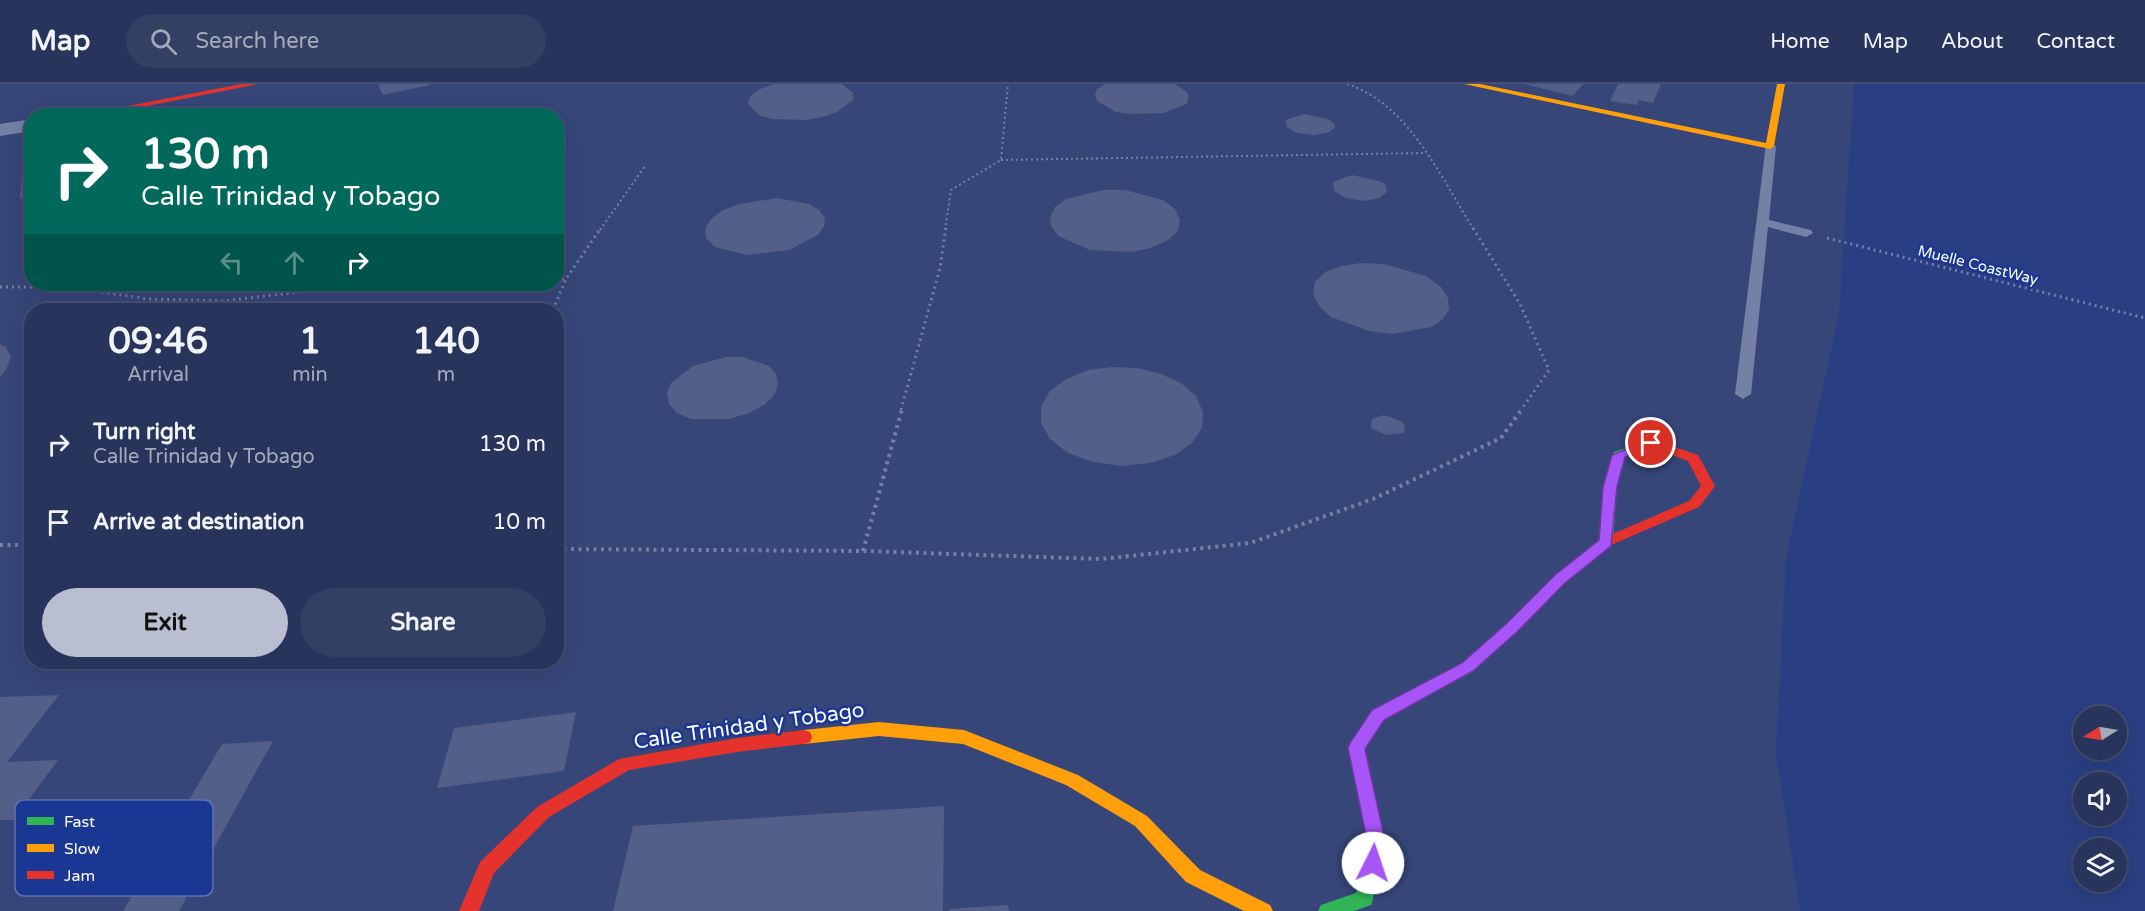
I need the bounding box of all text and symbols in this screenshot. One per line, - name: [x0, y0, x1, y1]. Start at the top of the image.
- search box: [126, 14, 546, 68]
- text: Map: [30, 24, 90, 58]
- icon: search: [147, 25, 180, 58]
- text: Search here: [195, 28, 319, 54]
- text: Home: [1770, 29, 1830, 54]
- text: Map: [1863, 29, 1908, 54]
- text: About: [1941, 29, 2003, 54]
- text: Contact: [2036, 29, 2115, 54]
- text: 130 m: [141, 129, 270, 180]
- icon: right: [42, 132, 120, 210]
- text: Calle Trinidad y Tobago: [141, 180, 440, 213]
- street label: Muelle CoastWay: [1916, 241, 2040, 289]
- icon: left: [215, 246, 248, 279]
- icon: ahead: [278, 246, 311, 279]
- icon: right: [341, 246, 374, 279]
- text: 09:46: [108, 320, 208, 363]
- text: 1: [299, 320, 321, 363]
- text: 140: [412, 320, 480, 363]
- text: Arrival: [127, 363, 189, 387]
- text: min: [292, 363, 328, 387]
- text: m: [437, 363, 455, 387]
- pin: [1625, 417, 1676, 468]
- text: Turn right: [93, 419, 195, 445]
- icon: arrive: [1634, 426, 1667, 459]
- icon: right: [42, 428, 75, 461]
- text: 130 m: [479, 431, 546, 457]
- text: Calle Trinidad y Tobago: [93, 445, 315, 469]
- icon: arrive: [42, 506, 75, 539]
- text: Arrive at destination: [93, 509, 304, 535]
- text: 10 m: [492, 509, 546, 535]
- button: Exit: [42, 588, 288, 657]
- button: Share: [300, 588, 546, 657]
- street label: Calle Trinidad y Tobago: [632, 697, 866, 755]
- north arrow: [2073, 706, 2127, 760]
- map controls: [2073, 706, 2127, 892]
- button: sound: [2073, 772, 2127, 826]
- legend: [15, 800, 213, 896]
- text: Fast: [64, 812, 95, 832]
- position arrow: [1341, 831, 1405, 895]
- button: layers: [2073, 838, 2127, 892]
- text: Slow: [64, 839, 100, 859]
- text: Jam: [64, 866, 95, 886]

